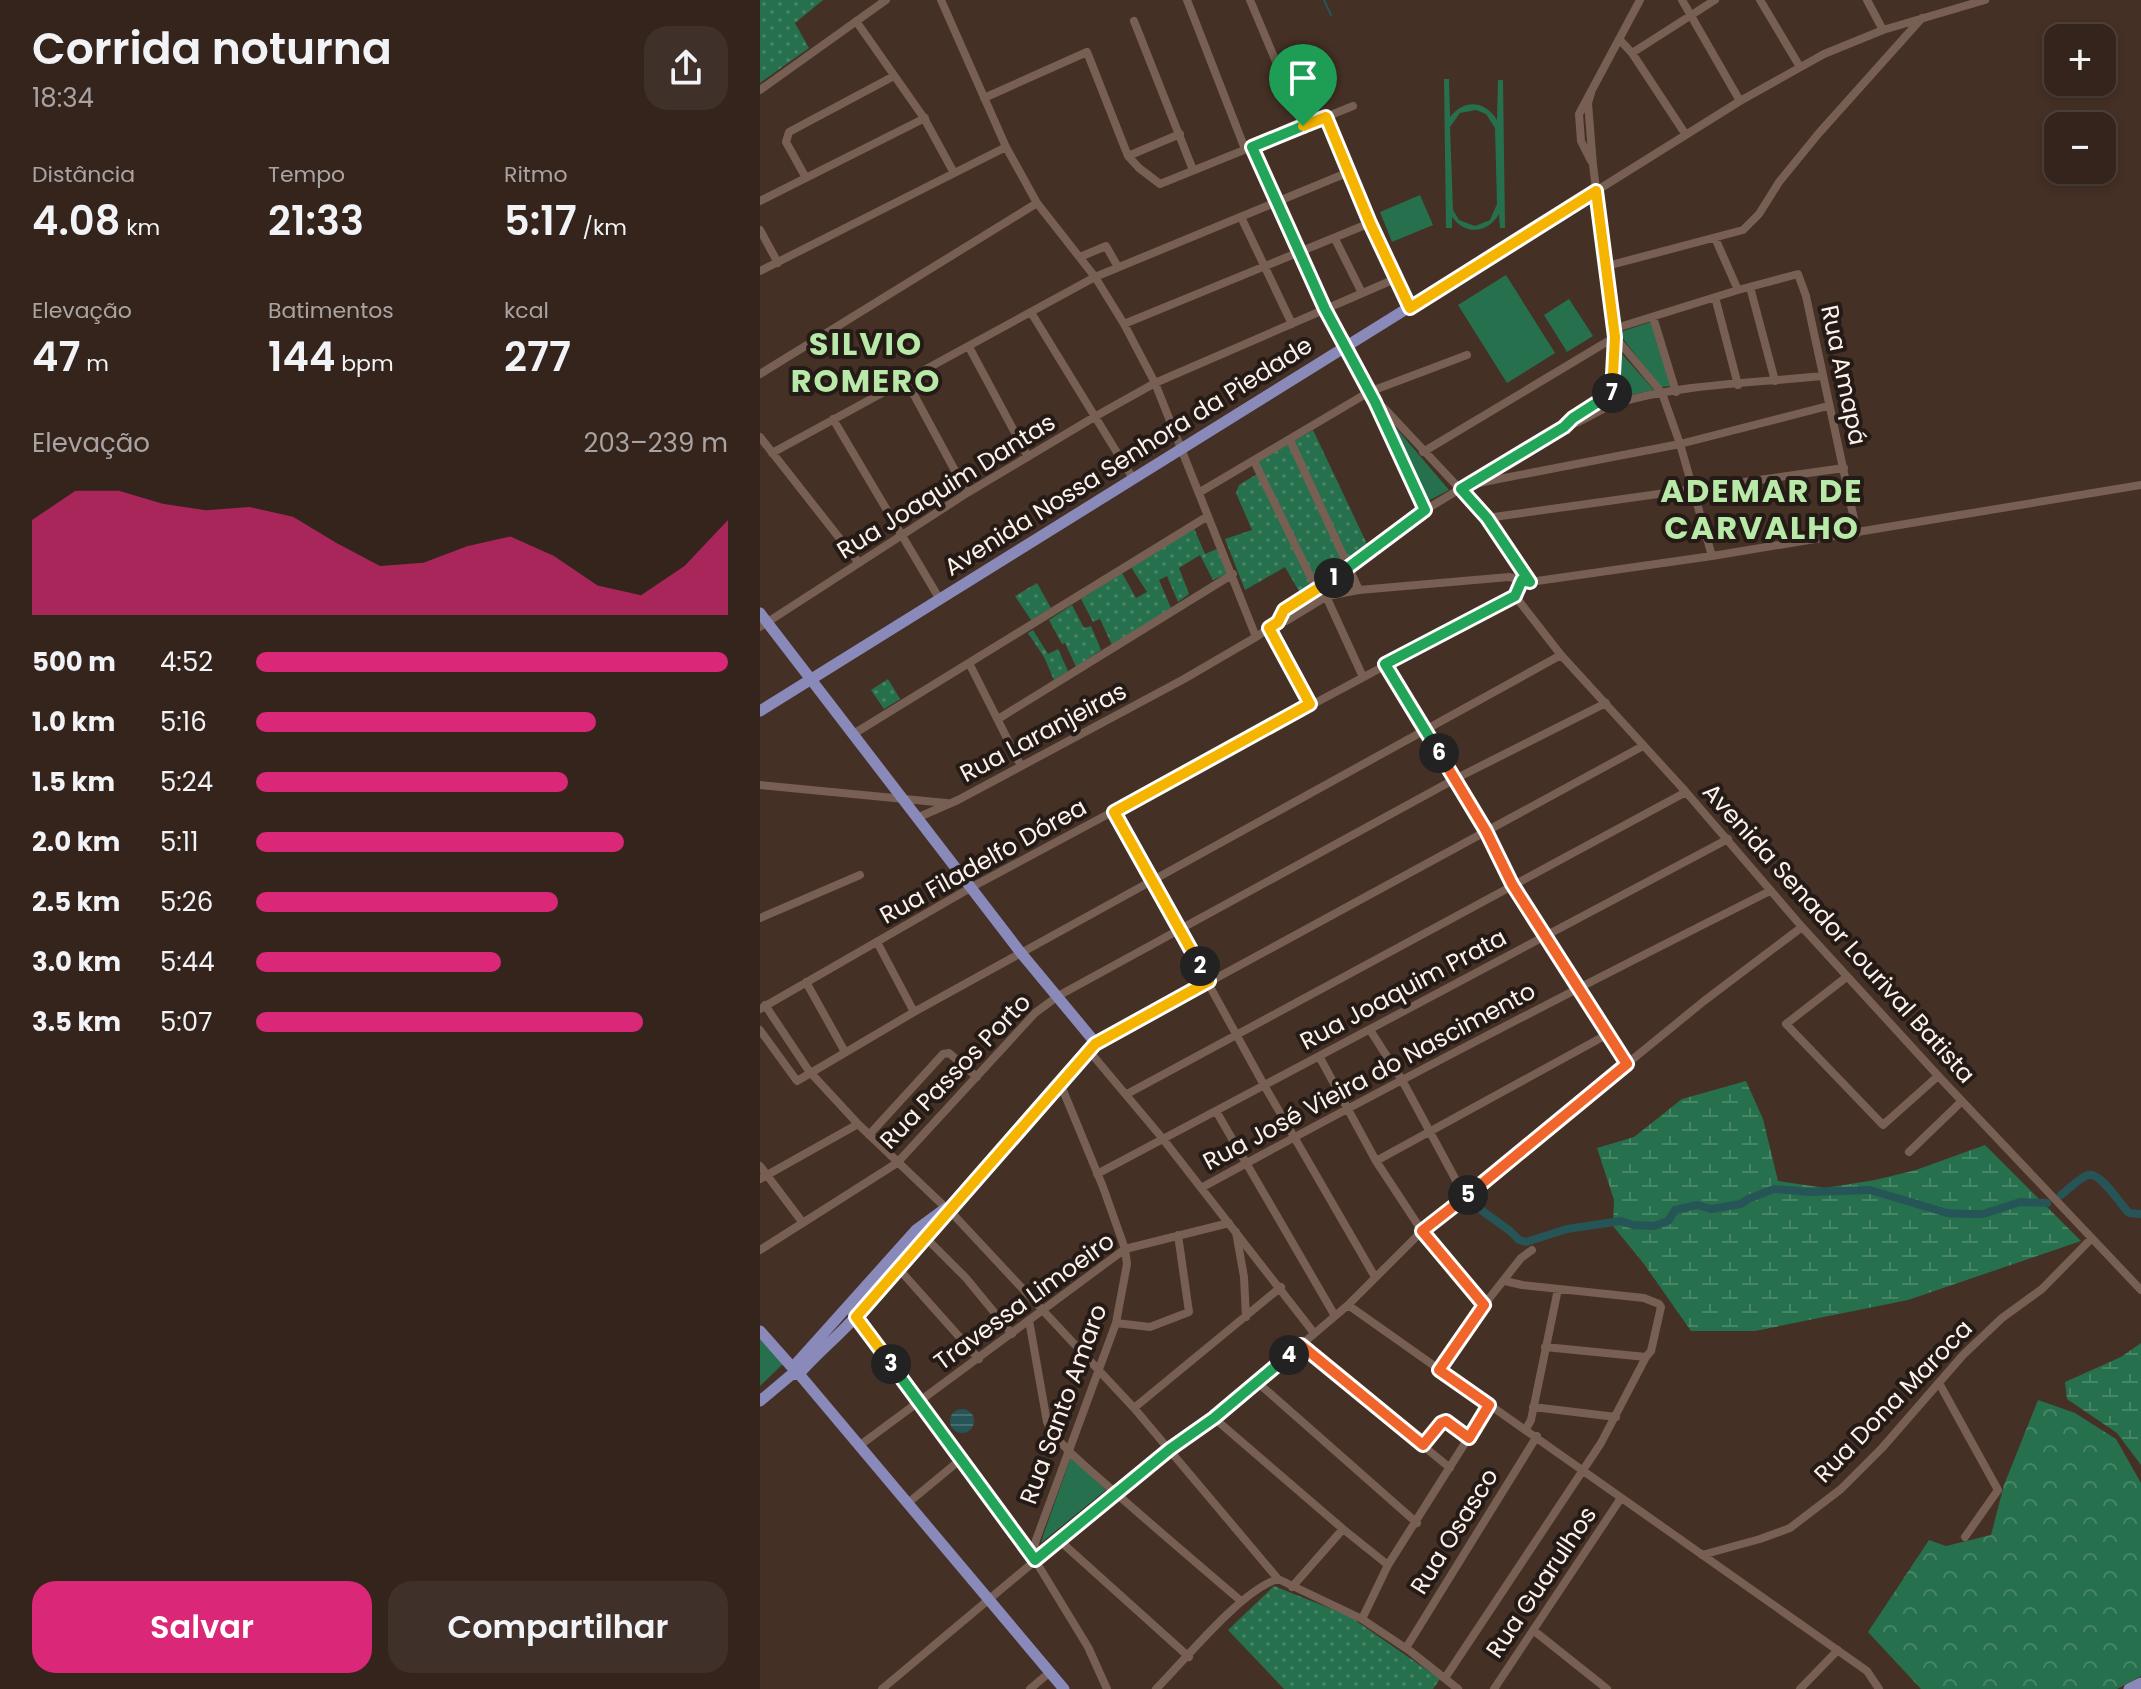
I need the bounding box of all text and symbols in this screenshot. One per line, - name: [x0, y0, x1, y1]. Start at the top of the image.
- text: Corrida noturna: [32, 18, 392, 79]
- map controls: [2044, 24, 2116, 184]
- button: +: [2044, 24, 2116, 96]
- button: share: [644, 26, 728, 110]
- pin: [1269, 44, 1337, 126]
- icon: arrive: [1281, 56, 1325, 100]
- text: 18:34: [32, 80, 94, 116]
- button: −: [2044, 112, 2116, 184]
- text: Distância: [32, 159, 135, 190]
- text: Tempo: [268, 159, 345, 190]
- text: Ritmo: [504, 159, 568, 190]
- text: 4.08: [32, 193, 120, 249]
- text: 21:33: [268, 193, 364, 249]
- text: 5:17: [504, 193, 577, 249]
- text: km: [120, 212, 160, 243]
- text: /km: [577, 212, 627, 243]
- text: Elevação: [32, 295, 132, 326]
- text: Batimentos: [268, 295, 394, 326]
- text: kcal: [504, 295, 549, 326]
- street label: Rua Amapá: [1813, 302, 1875, 448]
- district label: SILVIO ROMERO: [791, 321, 941, 403]
- text: 47: [32, 329, 80, 385]
- text: 144: [268, 329, 335, 385]
- text: 277: [504, 329, 571, 385]
- street label: Avenida Nossa Senhora da Piedade: [938, 329, 1318, 583]
- text: m: [80, 348, 109, 379]
- text: bpm: [335, 348, 394, 379]
- pin: 7: [1592, 373, 1632, 413]
- text: 7: [1606, 377, 1618, 408]
- street label: Rua Joaquim Dantas: [831, 405, 1061, 567]
- text: Elevação: [32, 425, 150, 461]
- text: 203–239 m: [583, 425, 728, 461]
- district label: ADEMAR DE CARVALHO: [1660, 468, 1864, 550]
- pin: 1: [1314, 558, 1354, 598]
- text: 1: [1330, 562, 1338, 593]
- text: 500 m: [32, 644, 116, 680]
- text: 4:52: [160, 644, 213, 680]
- street label: Rua Laranjeiras: [954, 674, 1132, 790]
- text: 1.0 km: [32, 704, 115, 740]
- text: 5:16: [160, 704, 207, 740]
- pin: 6: [1419, 733, 1459, 773]
- text: 6: [1432, 737, 1446, 768]
- text: 1.5 km: [32, 764, 115, 800]
- text: 5:24: [160, 764, 213, 800]
- street label: Avenida Senador Lourival Batista: [1695, 776, 1983, 1090]
- street label: Rua Filadelfo Dórea: [874, 790, 1092, 932]
- text: 2.0 km: [32, 824, 120, 860]
- text: 5:11: [160, 824, 199, 860]
- text: 2.5 km: [32, 884, 120, 920]
- text: 5:26: [160, 884, 213, 920]
- street label: Rua Joaquim Prata: [1294, 921, 1512, 1057]
- text: 3.0 km: [32, 944, 121, 980]
- text: 5:44: [160, 944, 215, 980]
- pin: 2: [1180, 946, 1220, 986]
- text: 2: [1194, 950, 1206, 981]
- street label: Rua José Vieira do Nascimento: [1197, 974, 1541, 1178]
- street label: Rua Passos Porto: [872, 986, 1038, 1156]
- text: 3.5 km: [32, 1004, 121, 1040]
- text: 5:07: [160, 1004, 212, 1040]
- pin: 5: [1448, 1175, 1488, 1215]
- text: 5: [1461, 1179, 1475, 1210]
- street label: Travessa Limoeiro: [927, 1224, 1121, 1378]
- street label: Rua Santo Amaro: [1012, 1300, 1114, 1508]
- street label: Rua Dona Maroca: [1806, 1312, 1980, 1490]
- pin: 4: [1269, 1335, 1309, 1375]
- text: 4: [1282, 1339, 1296, 1370]
- pin: 3: [871, 1344, 911, 1384]
- text: 3: [884, 1348, 898, 1379]
- street label: Rua Osasco: [1402, 1462, 1506, 1600]
- street label: Rua Guarulhos: [1478, 1500, 1604, 1664]
- button: Salvar: [32, 1581, 372, 1673]
- button: Compartilhar: [388, 1581, 728, 1673]

